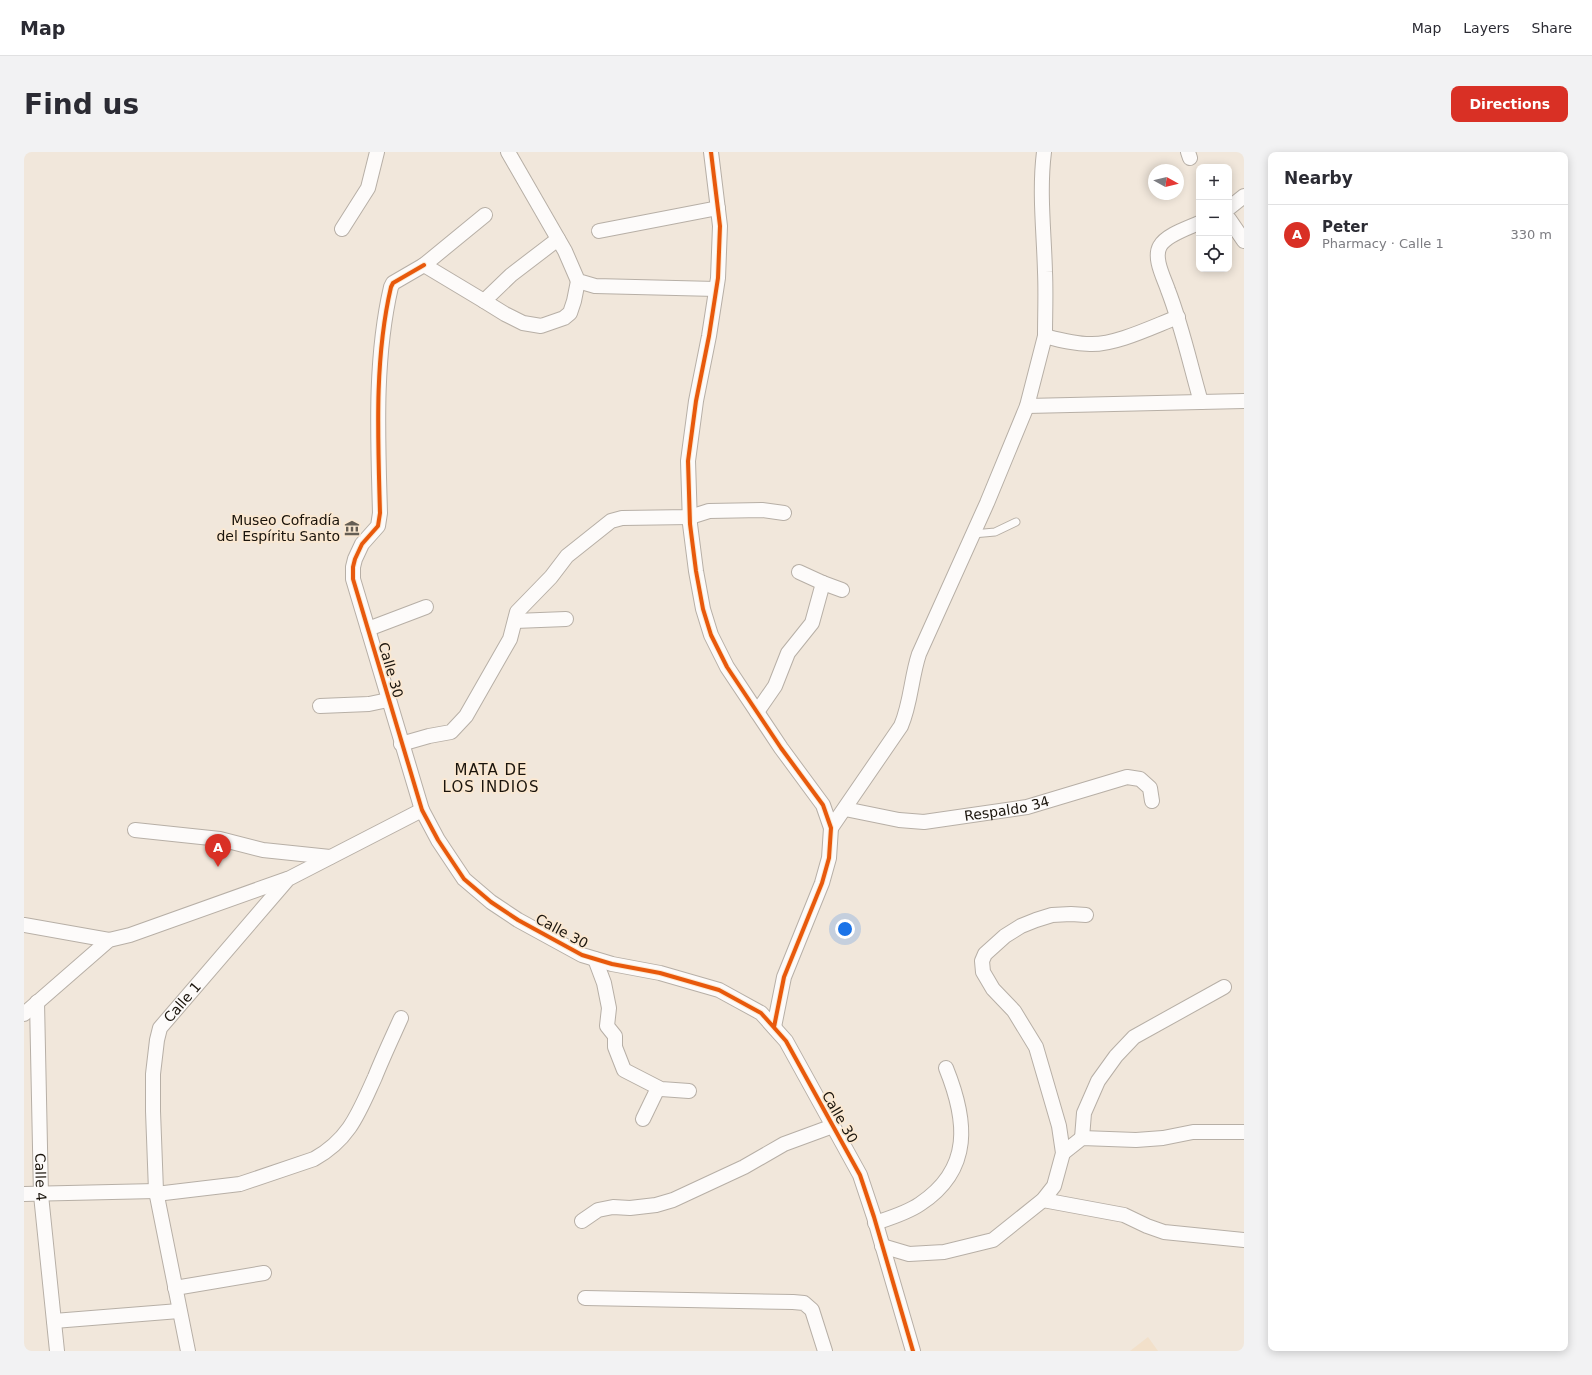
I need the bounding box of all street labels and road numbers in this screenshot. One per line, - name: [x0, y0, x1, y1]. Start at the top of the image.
- street label: Calle 30: [375, 640, 407, 700]
- street label: Respaldo 34: [963, 793, 1051, 824]
- street label: Calle 30: [533, 911, 591, 951]
- street label: Calle 1: [161, 979, 204, 1026]
- street label: Calle 30: [819, 1088, 861, 1146]
- street label: Calle 4: [32, 1153, 50, 1202]

